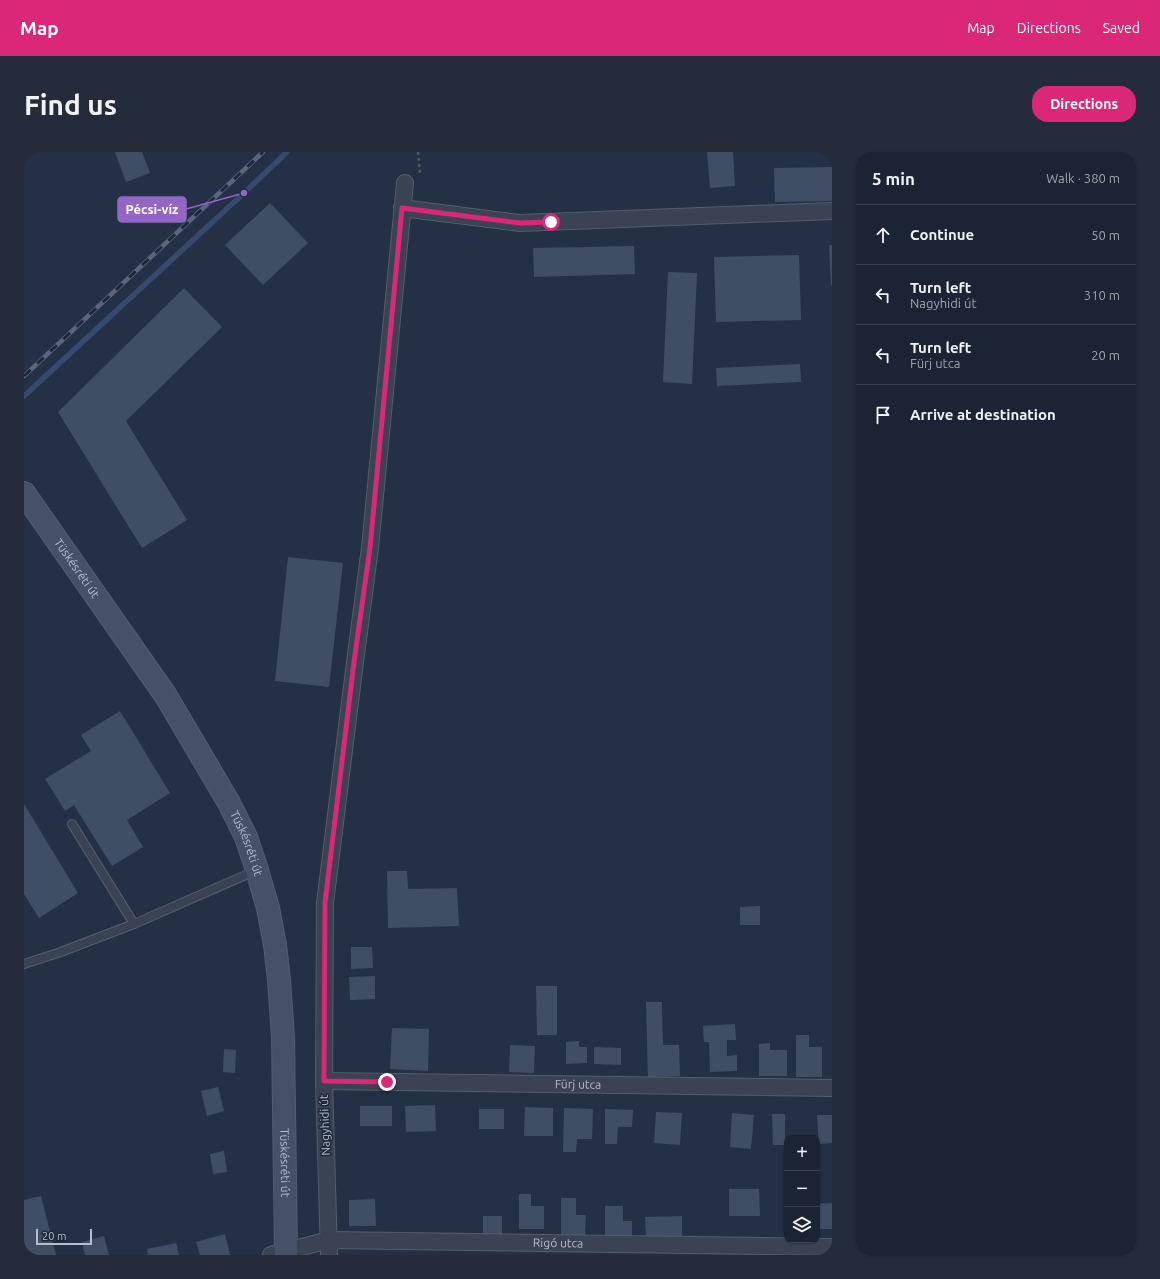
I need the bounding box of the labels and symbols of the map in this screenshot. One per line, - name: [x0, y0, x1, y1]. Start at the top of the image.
- callout: Pécsi-víz: [118, 197, 186, 222]
- text: Pécsi-víz: [126, 202, 178, 216]
- route start: [542, 213, 560, 231]
- street label: Tüskésréti út: [52, 536, 102, 600]
- street label: Tüskésréti út: [228, 808, 265, 878]
- route end: [378, 1073, 396, 1091]
- street label: Fürj utca: [555, 1077, 601, 1091]
- street label: Nagyhidi út: [317, 1094, 332, 1156]
- street label: Tüskésréti út: [278, 1128, 292, 1198]
- scale bar: [36, 1227, 92, 1246]
- street label: Rigó utca: [533, 1236, 583, 1250]

